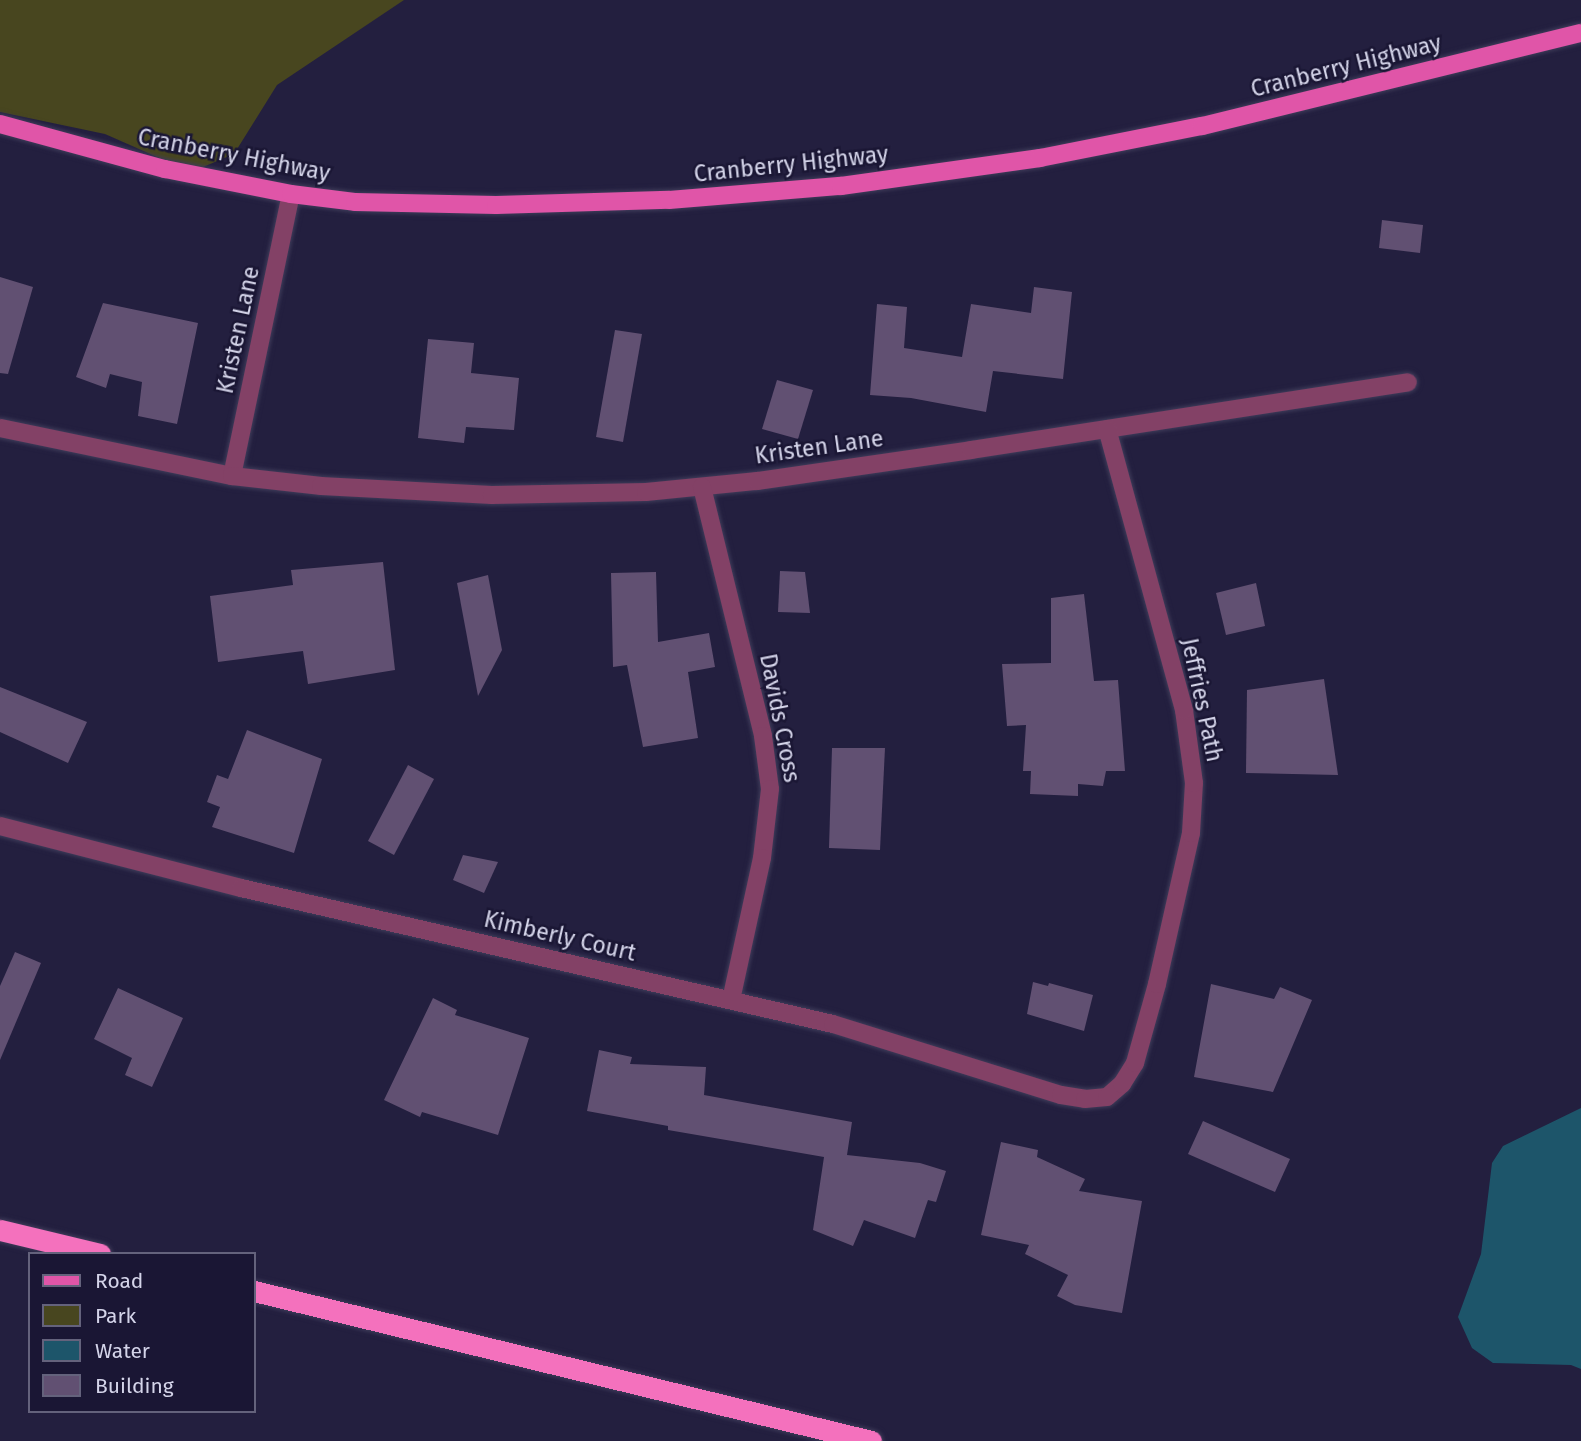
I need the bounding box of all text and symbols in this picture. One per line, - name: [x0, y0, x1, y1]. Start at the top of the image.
- street label: Cranberry Highway: [1248, 29, 1444, 103]
- street label: Cranberry Highway: [136, 123, 332, 187]
- street label: Cranberry Highway: [692, 140, 890, 188]
- street label: Kristen Lane: [211, 264, 265, 396]
- street label: Kristen Lane: [753, 424, 885, 470]
- street label: Jeffries Path: [1175, 635, 1229, 765]
- street label: Davids Cross: [754, 651, 806, 785]
- street label: Kimberly Court: [481, 905, 639, 967]
- legend: [28, 1252, 256, 1413]
- text: Road: [95, 1268, 143, 1294]
- text: Park: [95, 1303, 136, 1329]
- text: Water: [95, 1338, 150, 1364]
- text: Building: [95, 1373, 174, 1399]

